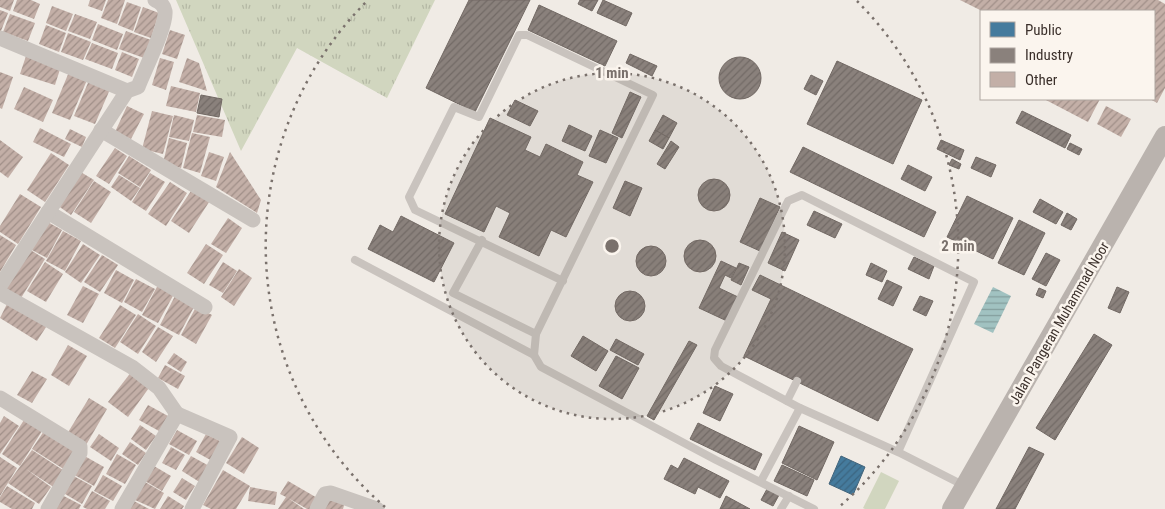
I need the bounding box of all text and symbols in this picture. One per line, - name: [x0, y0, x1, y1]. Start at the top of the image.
- legend: [980, 10, 1155, 100]
- text: Public: [1025, 21, 1062, 39]
- text: Industry: [1025, 46, 1073, 64]
- text: 1 min: [595, 64, 629, 82]
- text: Other: [1025, 71, 1058, 89]
- centre of rings: [603, 237, 621, 255]
- text: 2 min: [941, 237, 975, 255]
- street label: Jalan Pangeran Muhammad Noor: [1006, 239, 1112, 407]

